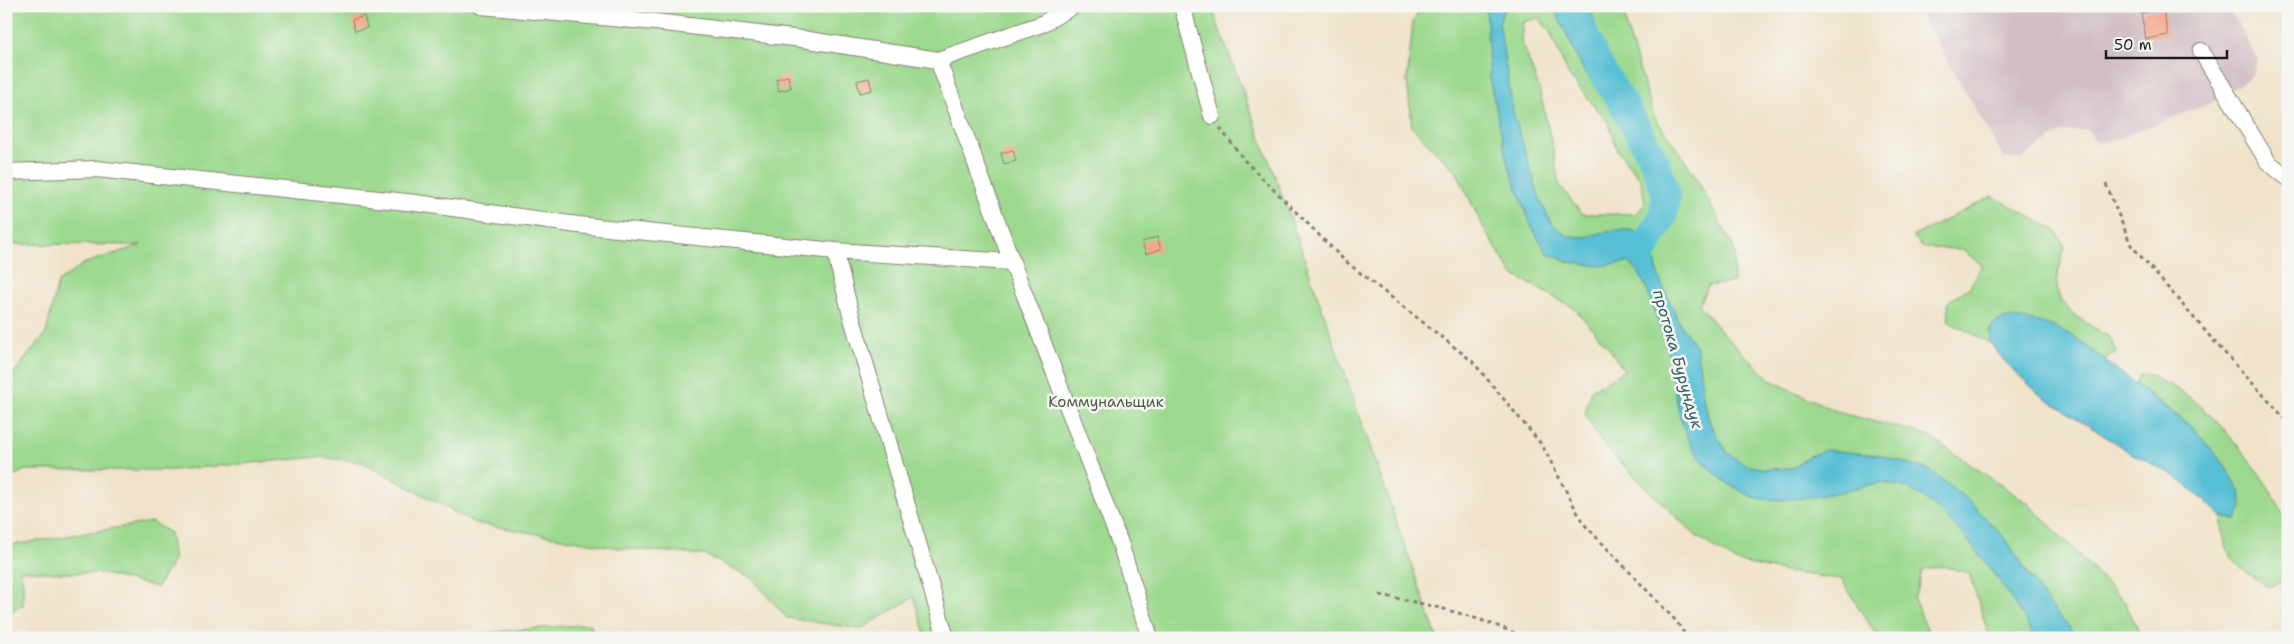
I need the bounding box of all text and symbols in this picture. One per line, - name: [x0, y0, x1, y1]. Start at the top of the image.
- scale bar: [2106, 28, 2228, 60]
- text: 50 m: [2114, 35, 2152, 55]
- water label: протока Бурундук: [1648, 287, 1708, 431]
- park label: Коммунальщик: [1048, 392, 1164, 412]

